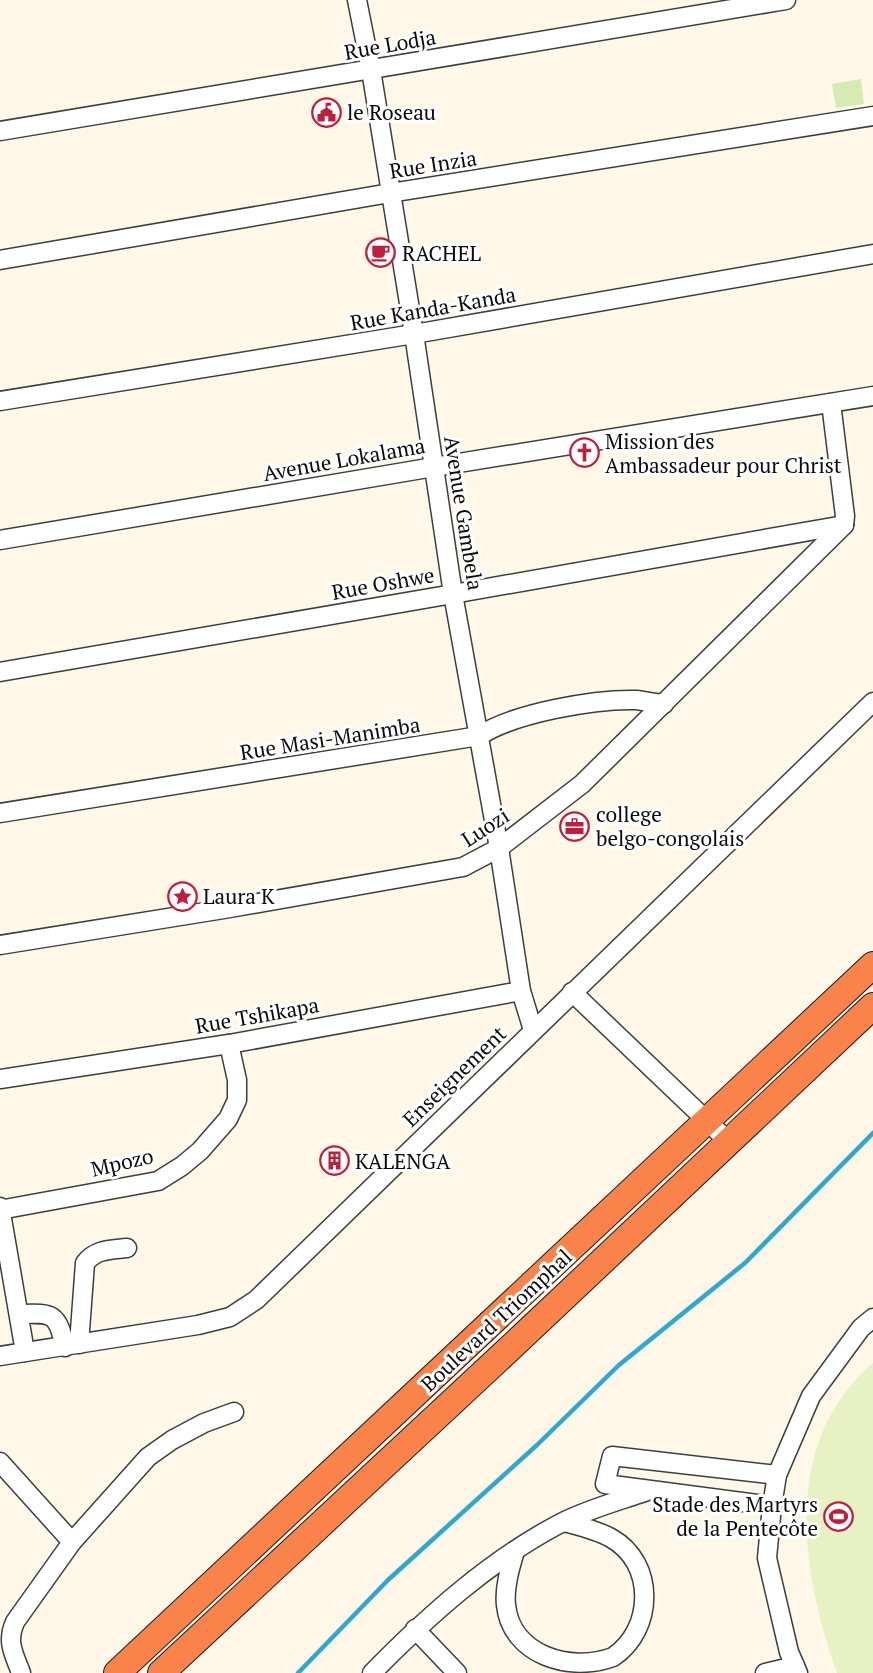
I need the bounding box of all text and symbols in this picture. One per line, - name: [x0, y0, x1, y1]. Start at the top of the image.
- street label: Rue Lodja: [342, 22, 438, 66]
- public building icon: le Roseau: [310, 96, 342, 128]
- place label: le Roseau: [347, 98, 436, 126]
- street label: Rue Inzia: [387, 143, 479, 185]
- cafe icon: RACHEL: [365, 237, 397, 269]
- place label: RACHEL: [402, 239, 482, 267]
- street label: Rue Kanda-Kanda: [348, 280, 518, 336]
- place label: Mission des Ambassadeur pour Christ: [605, 427, 842, 479]
- street label: Avenue Lokalama: [261, 431, 428, 487]
- street label: Avenue Gambela: [438, 434, 490, 593]
- church icon: Mission des Ambassadeur pour Christ: [568, 437, 600, 469]
- street label: Rue Oshwe: [330, 560, 436, 606]
- street label: Rue Masi-Manimba: [238, 710, 422, 766]
- place label: college belgo-congolais: [596, 800, 744, 852]
- street label: Luozi: [456, 801, 514, 853]
- office icon: college belgo-congolais: [559, 810, 591, 842]
- place icon: Laura K: [166, 880, 198, 912]
- place label: Laura K: [203, 882, 275, 910]
- street label: Rue Tshikapa: [193, 990, 321, 1040]
- street label: Enseignement: [396, 1019, 512, 1133]
- street label: Mpozo: [88, 1141, 156, 1183]
- building icon: KALENGA: [318, 1145, 350, 1177]
- place label: KALENGA: [355, 1147, 451, 1175]
- street label: Boulevard Triomphal: [414, 1243, 578, 1397]
- place label: Stade des Martyrs de la Pentecôte: [652, 1490, 818, 1542]
- sports icon: Stade des Martyrs de la Pentecôte: [823, 1500, 855, 1532]

